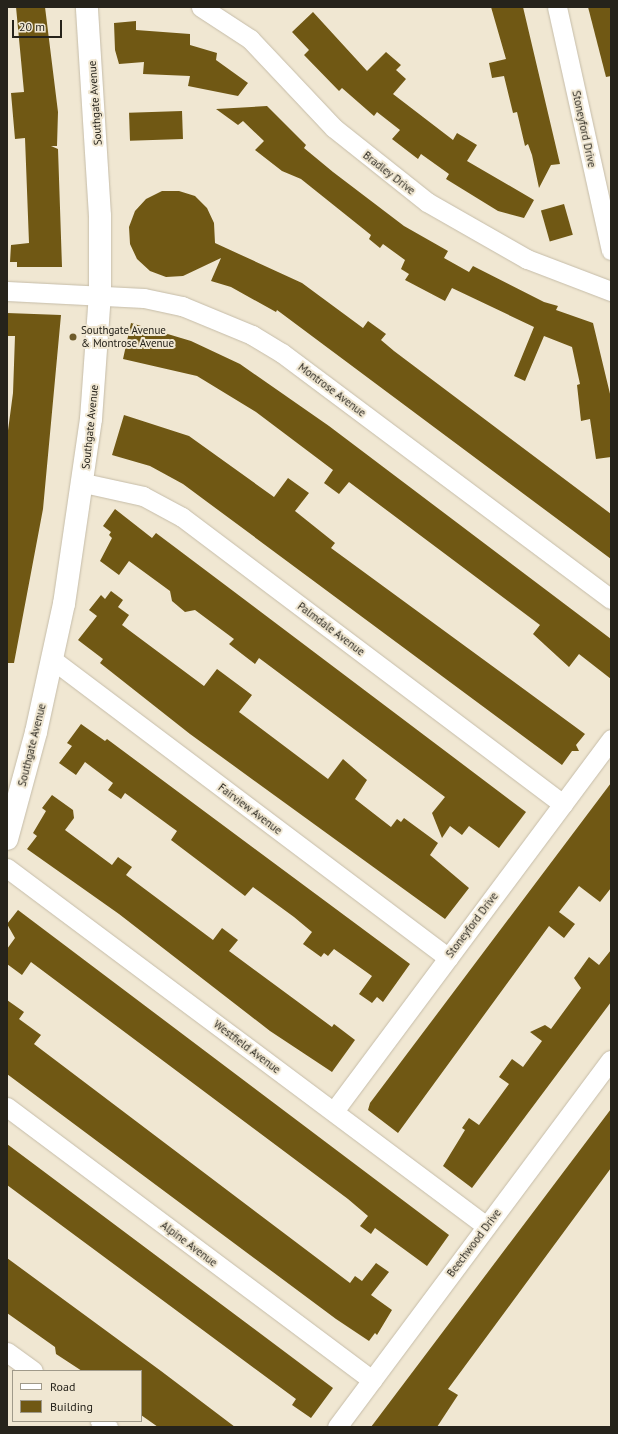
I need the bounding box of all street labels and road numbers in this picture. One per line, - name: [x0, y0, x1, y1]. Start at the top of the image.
- street label: Southgate Avenue: [85, 60, 105, 146]
- street label: Stoneyford Drive: [569, 89, 599, 169]
- street label: Bradley Drive: [360, 148, 418, 198]
- street label: Montrose Avenue: [295, 360, 369, 420]
- street label: Southgate Avenue: [79, 384, 101, 470]
- street label: Palmdale Avenue: [295, 599, 367, 659]
- street label: Southgate Avenue: [15, 702, 49, 788]
- street label: Fairview Avenue: [215, 781, 285, 837]
- street label: Stoneyford Drive: [443, 890, 501, 960]
- street label: Westfield Avenue: [211, 1017, 283, 1077]
- street label: Beechwood Drive: [444, 1206, 504, 1280]
- street label: Alpine Avenue: [158, 1218, 220, 1270]

